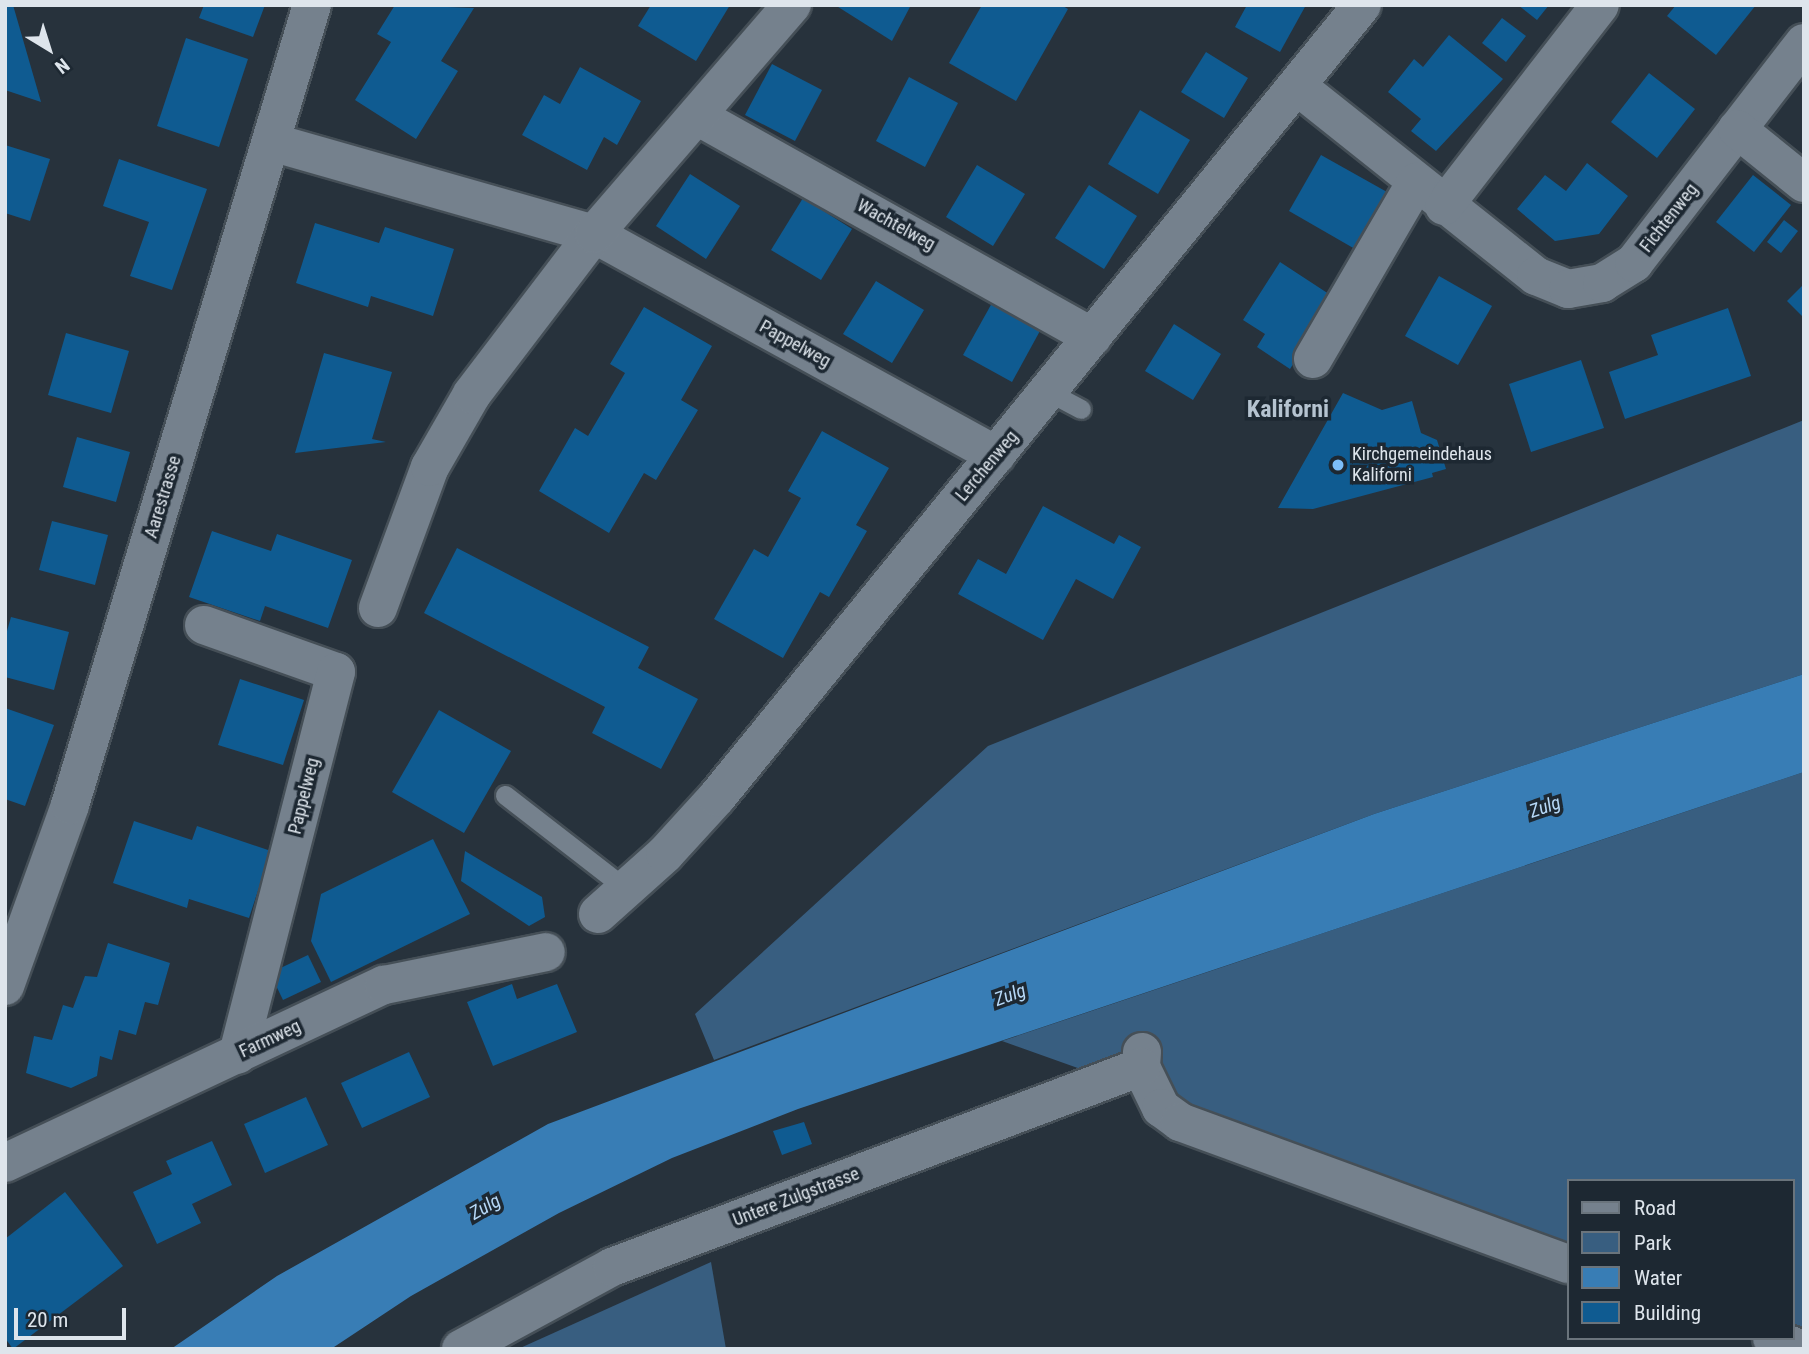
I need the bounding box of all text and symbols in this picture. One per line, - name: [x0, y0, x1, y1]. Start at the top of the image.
- north arrow: [14, 14, 84, 84]
- text: N: [51, 53, 74, 79]
- street label: Fichtenweg: [1635, 179, 1703, 257]
- street label: Wachtelweg: [853, 195, 939, 255]
- street label: Pappelweg: [756, 316, 834, 372]
- district label: Kaliforni: [1247, 396, 1329, 424]
- street label: Lerchenweg: [951, 426, 1023, 506]
- place label: Kirchgemeindehaus Kaliforni: [1352, 444, 1492, 486]
- street label: Aarestrasse: [140, 453, 186, 541]
- marker: Kirchgemeindehaus Kaliforni: [1330, 457, 1346, 473]
- street label: Pappelweg: [284, 756, 324, 836]
- water label: Zulg: [1526, 791, 1564, 823]
- water label: Zulg: [991, 979, 1029, 1011]
- street label: Farmweg: [236, 1015, 304, 1063]
- street label: Untere Zulgstrasse: [730, 1163, 862, 1231]
- legend: [1568, 1179, 1795, 1340]
- water label: Zulg: [466, 1189, 504, 1225]
- text: Road: [1634, 1196, 1676, 1220]
- text: Park: [1634, 1231, 1671, 1255]
- text: Water: [1634, 1266, 1682, 1290]
- scale bar: [18, 1294, 130, 1338]
- text: Building: [1634, 1301, 1701, 1325]
- text: 20 m: [27, 1308, 68, 1332]

